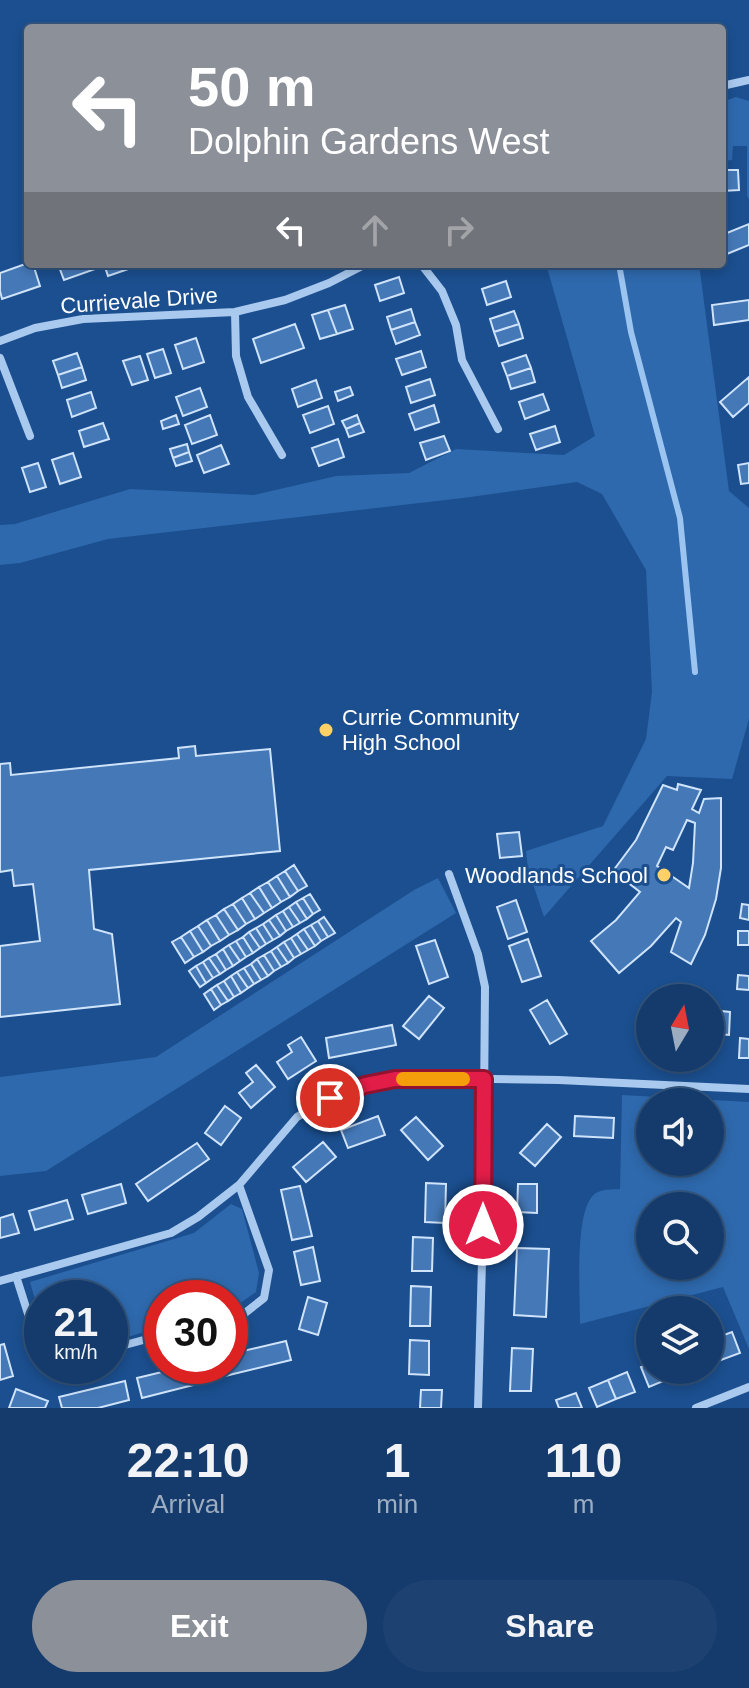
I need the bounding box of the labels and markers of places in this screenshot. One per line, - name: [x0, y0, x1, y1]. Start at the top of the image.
- place label: Currie Community High School: [342, 705, 519, 755]
- marker: Currie Community High School: [317, 721, 335, 739]
- place label: Woodlands School: [465, 863, 648, 888]
- marker: Woodlands School: [655, 866, 673, 884]
- pin: [296, 1064, 364, 1132]

